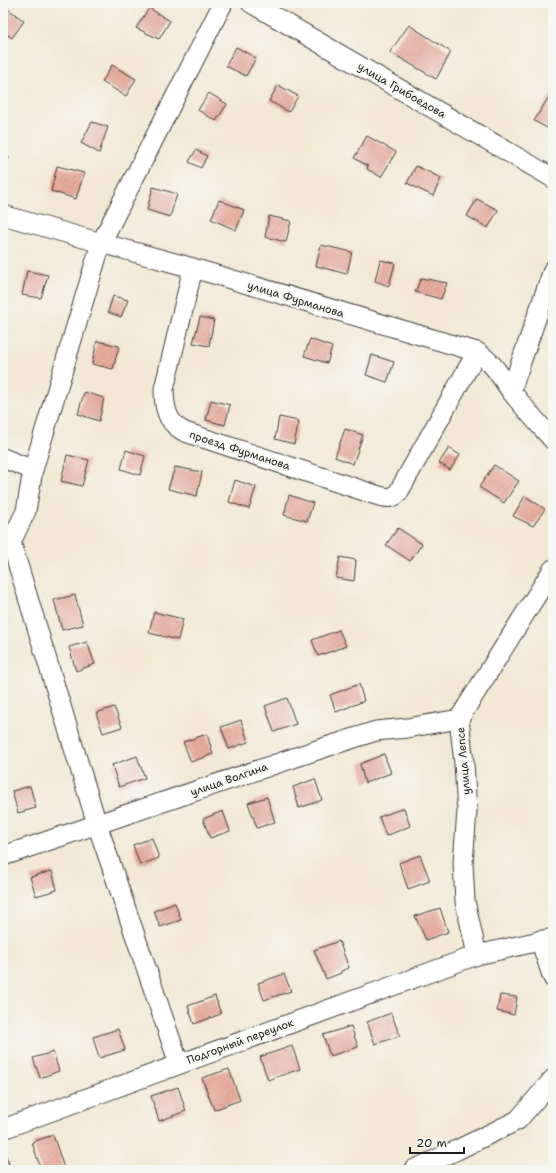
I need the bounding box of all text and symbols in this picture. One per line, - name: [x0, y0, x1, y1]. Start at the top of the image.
- street label: улица Грибоедова: [355, 59, 449, 122]
- street label: улица Фурманова: [246, 278, 346, 321]
- street label: проезд Фурманова: [188, 427, 292, 474]
- street label: улица Лепсе: [453, 726, 474, 796]
- street label: улица Волгина: [188, 759, 270, 800]
- street label: Подгорный переулок: [185, 1015, 296, 1068]
- scale bar: [410, 1129, 464, 1155]
- text: 20 m: [416, 1135, 447, 1151]

